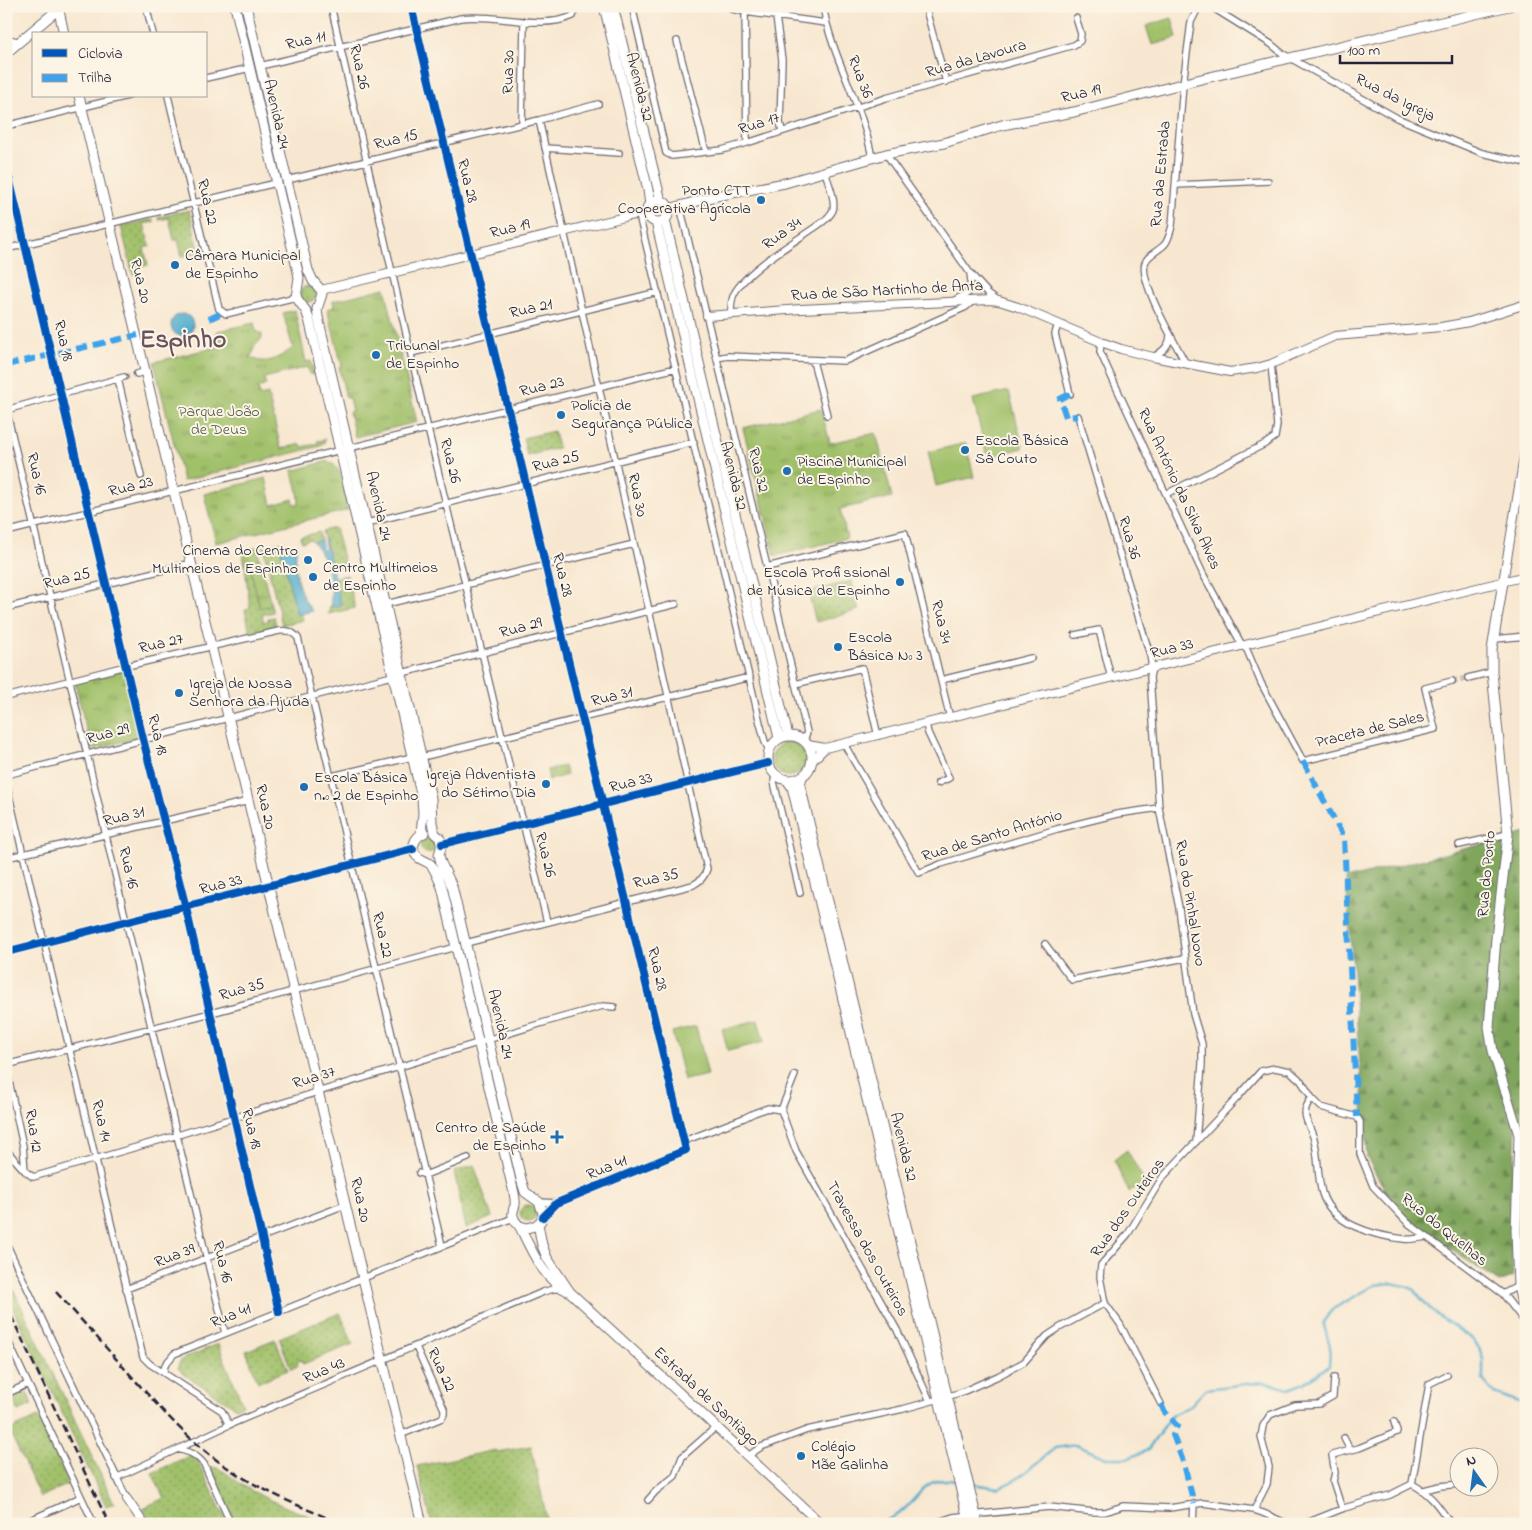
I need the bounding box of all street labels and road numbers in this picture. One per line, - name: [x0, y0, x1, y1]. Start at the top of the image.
- street label: Rua 11: [283, 25, 329, 57]
- street label: Rua da Lavoura: [923, 33, 1029, 85]
- street label: Rua 26: [342, 42, 376, 92]
- street label: Rua 30: [497, 50, 521, 94]
- street label: Avenida 32: [619, 50, 659, 124]
- street label: Rua 36: [841, 52, 879, 102]
- street label: Rua da Igreja: [1351, 68, 1439, 128]
- street label: Avenida 24: [256, 77, 296, 152]
- street label: Rua 19: [1059, 78, 1104, 110]
- street label: Rua 17: [735, 106, 783, 142]
- street label: Rua da Estrada: [1144, 120, 1178, 228]
- street label: Rua 15: [371, 123, 421, 157]
- street label: Rua 28: [450, 156, 484, 206]
- street label: Rua 22: [190, 177, 224, 227]
- street label: Rua 34: [757, 211, 807, 257]
- street label: Rua 19: [487, 212, 533, 246]
- street label: Rua 20: [123, 256, 157, 306]
- street label: Rua de São Martinho de Anta: [790, 274, 984, 308]
- street label: Rua 21: [507, 292, 555, 326]
- street label: Rua 18: [47, 318, 79, 364]
- street label: Rua 23: [517, 370, 567, 404]
- street label: Rua António da Silva Alves: [1131, 404, 1227, 574]
- street label: Rua 26: [433, 436, 467, 486]
- street label: Avenida 32: [713, 439, 753, 513]
- street label: Rua 25: [530, 445, 582, 479]
- street label: Rua 32: [741, 445, 775, 495]
- street label: Rua 16: [20, 450, 52, 498]
- street label: Avenida 24: [358, 469, 398, 544]
- street label: Rua 23: [106, 470, 156, 504]
- street label: Rua 30: [621, 471, 653, 519]
- street label: Rua 36: [1111, 513, 1147, 563]
- street label: Rua 28: [545, 550, 579, 600]
- street label: Rua 25: [41, 562, 93, 596]
- street label: Rua 34: [924, 598, 958, 647]
- street label: Rua 29: [497, 611, 545, 645]
- street label: Rua 27: [136, 627, 186, 661]
- street label: Rua 33: [1148, 632, 1196, 666]
- street label: Rua 31: [589, 680, 635, 714]
- street label: Praceta de Sales: [1313, 705, 1427, 755]
- street label: Rua 18: [140, 712, 174, 758]
- street label: Rua 29: [84, 717, 132, 751]
- street label: Rua 33: [607, 766, 655, 800]
- street label: Rua 20: [248, 782, 282, 832]
- street label: Rua 31: [101, 800, 147, 834]
- street label: Rua de Santo António: [919, 803, 1065, 869]
- street label: Rua 26: [528, 830, 562, 880]
- street label: Rua do Porto: [1471, 830, 1503, 918]
- street label: Rua do Pinhal Novo: [1168, 838, 1212, 968]
- street label: Rua 16: [112, 844, 144, 892]
- street label: Rua 35: [631, 862, 681, 896]
- street label: Rua 33: [197, 868, 245, 902]
- street label: Rua 22: [365, 910, 399, 960]
- street label: Rua 28: [640, 945, 674, 993]
- street label: Rua 35: [216, 972, 268, 1008]
- street label: Avenida 24: [480, 987, 520, 1062]
- street label: Rua 37: [290, 1060, 339, 1096]
- street label: Rua 14: [85, 1098, 118, 1145]
- street label: Rua 18: [234, 1106, 268, 1152]
- street label: Rua 12: [18, 1108, 48, 1154]
- street label: Avenida 32: [883, 1110, 923, 1184]
- street label: Rua 41: [583, 1149, 631, 1187]
- street label: Rua dos Outeiros: [1085, 1153, 1171, 1263]
- street label: Rua 20: [343, 1175, 377, 1225]
- street label: Travessa dos Outeiros: [820, 1177, 914, 1321]
- street label: Rua do Quelhas: [1395, 1187, 1493, 1273]
- street label: Rua 39: [151, 1237, 199, 1275]
- street label: Rua 16: [205, 1238, 239, 1286]
- street label: Rua 41: [207, 1297, 255, 1335]
- street label: Estrada de Santiago: [647, 1341, 765, 1453]
- street label: Rua 22: [420, 1344, 462, 1396]
- street label: Rua 43: [299, 1351, 349, 1391]

